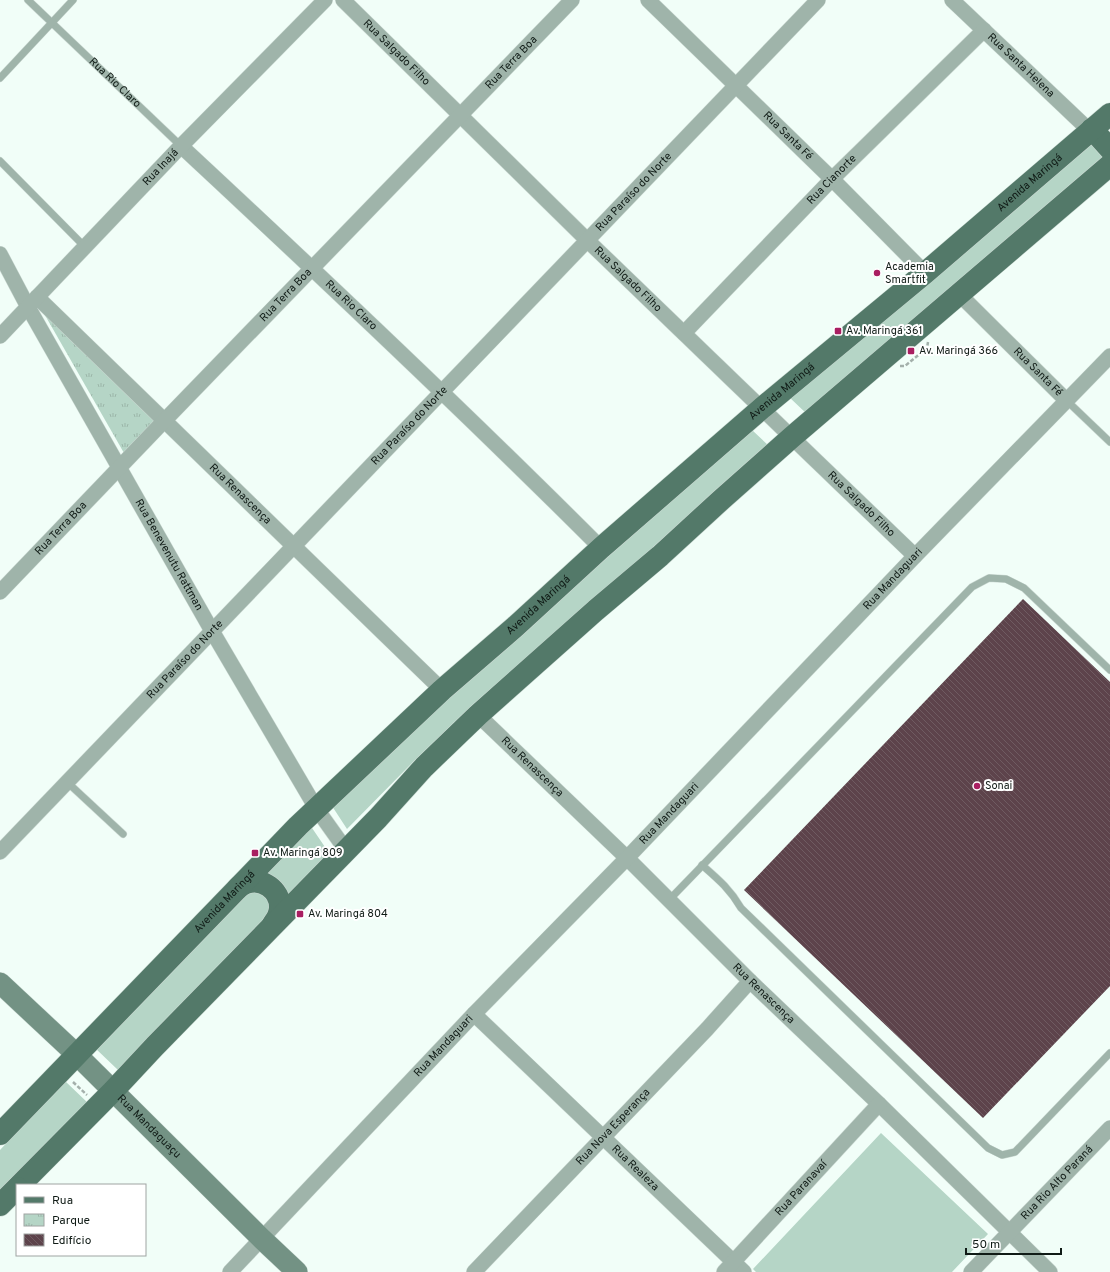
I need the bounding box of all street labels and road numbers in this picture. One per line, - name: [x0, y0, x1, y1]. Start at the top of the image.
- street label: Rua Salgado Filho: [360, 17, 433, 89]
- street label: Rua Santa Helena: [984, 30, 1058, 101]
- street label: Rua Terra Boa: [482, 33, 540, 92]
- street label: Rua Rio Claro: [86, 55, 144, 111]
- street label: Rua Santa Fé: [760, 109, 816, 163]
- street label: Rua Inajá: [140, 146, 182, 189]
- street label: Rua Paraíso do Norte: [593, 150, 675, 234]
- street label: Avenida Maringá: [994, 151, 1066, 215]
- street label: Rua Cianorte: [804, 152, 860, 208]
- street label: Rua Salgado Filho: [591, 244, 665, 315]
- street label: Rua Terra Boa: [257, 266, 315, 325]
- street label: Rua Rio Claro: [322, 277, 380, 333]
- street label: Rua Santa Fé: [1010, 345, 1066, 400]
- street label: Avenida Maringá: [746, 360, 818, 423]
- street label: Rua Paraíso do Norte: [368, 383, 451, 468]
- street label: Rua Renascença: [206, 461, 274, 528]
- street label: Rua Salgado Filho: [824, 468, 898, 540]
- street label: Rua Benevenutu Rattman: [132, 497, 206, 613]
- street label: Rua Terra Boa: [32, 499, 90, 558]
- street label: Rua Mandaguari: [860, 545, 926, 613]
- street label: Avenida Maringá: [504, 572, 574, 638]
- street label: Rua Paraíso do Norte: [144, 617, 226, 702]
- street label: Rua Renascença: [498, 734, 566, 800]
- street label: Rua Mandaguari: [637, 780, 702, 847]
- street label: Avenida Maringá: [191, 867, 258, 936]
- street label: Rua Renascença: [729, 960, 798, 1027]
- street label: Rua Mandaguari: [411, 1012, 476, 1080]
- street label: Rua Nova Esperança: [573, 1085, 653, 1168]
- street label: Rua Mandaguaçu: [114, 1092, 184, 1161]
- street label: Rua Realeza: [608, 1142, 662, 1194]
- street label: Rua Rio Alto Paraná: [1018, 1142, 1096, 1223]
- street label: Rua Paranavaí: [772, 1157, 831, 1219]

